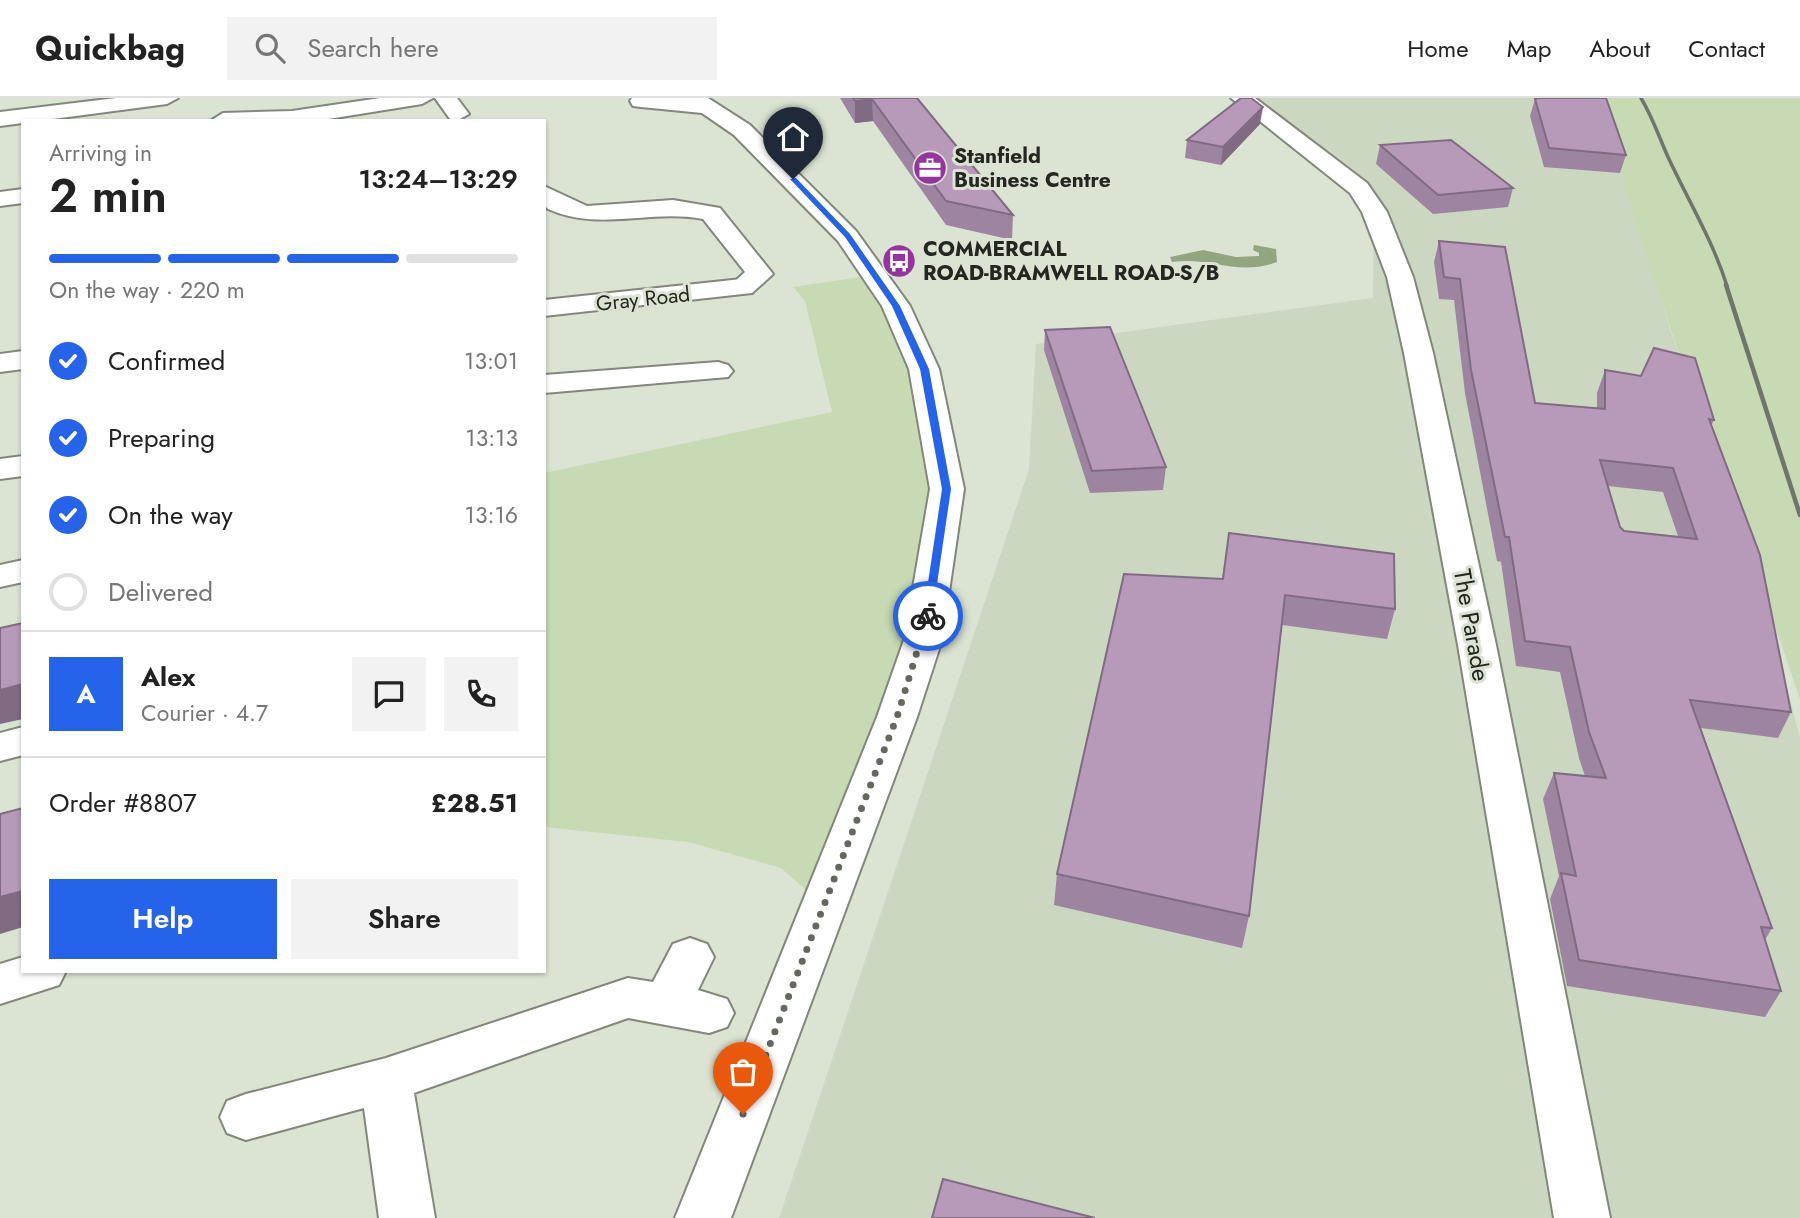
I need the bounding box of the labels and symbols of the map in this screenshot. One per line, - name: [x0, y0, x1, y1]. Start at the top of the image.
- pin: [763, 107, 823, 179]
- place label: Stanfield Business Centre: [954, 141, 1111, 195]
- office icon: Stanfield Business Centre: [911, 149, 949, 187]
- place label: COMMERCIAL ROAD-BRAMWELL ROAD-S/B: [923, 234, 1219, 288]
- bus stop icon: COMMERCIAL ROAD-BRAMWELL ROAD-S/B: [880, 242, 918, 280]
- street label: Gray Road: [595, 279, 691, 319]
- street label: The Parade: [1445, 566, 1499, 684]
- courier: [893, 581, 963, 651]
- pin: [713, 1042, 773, 1114]

